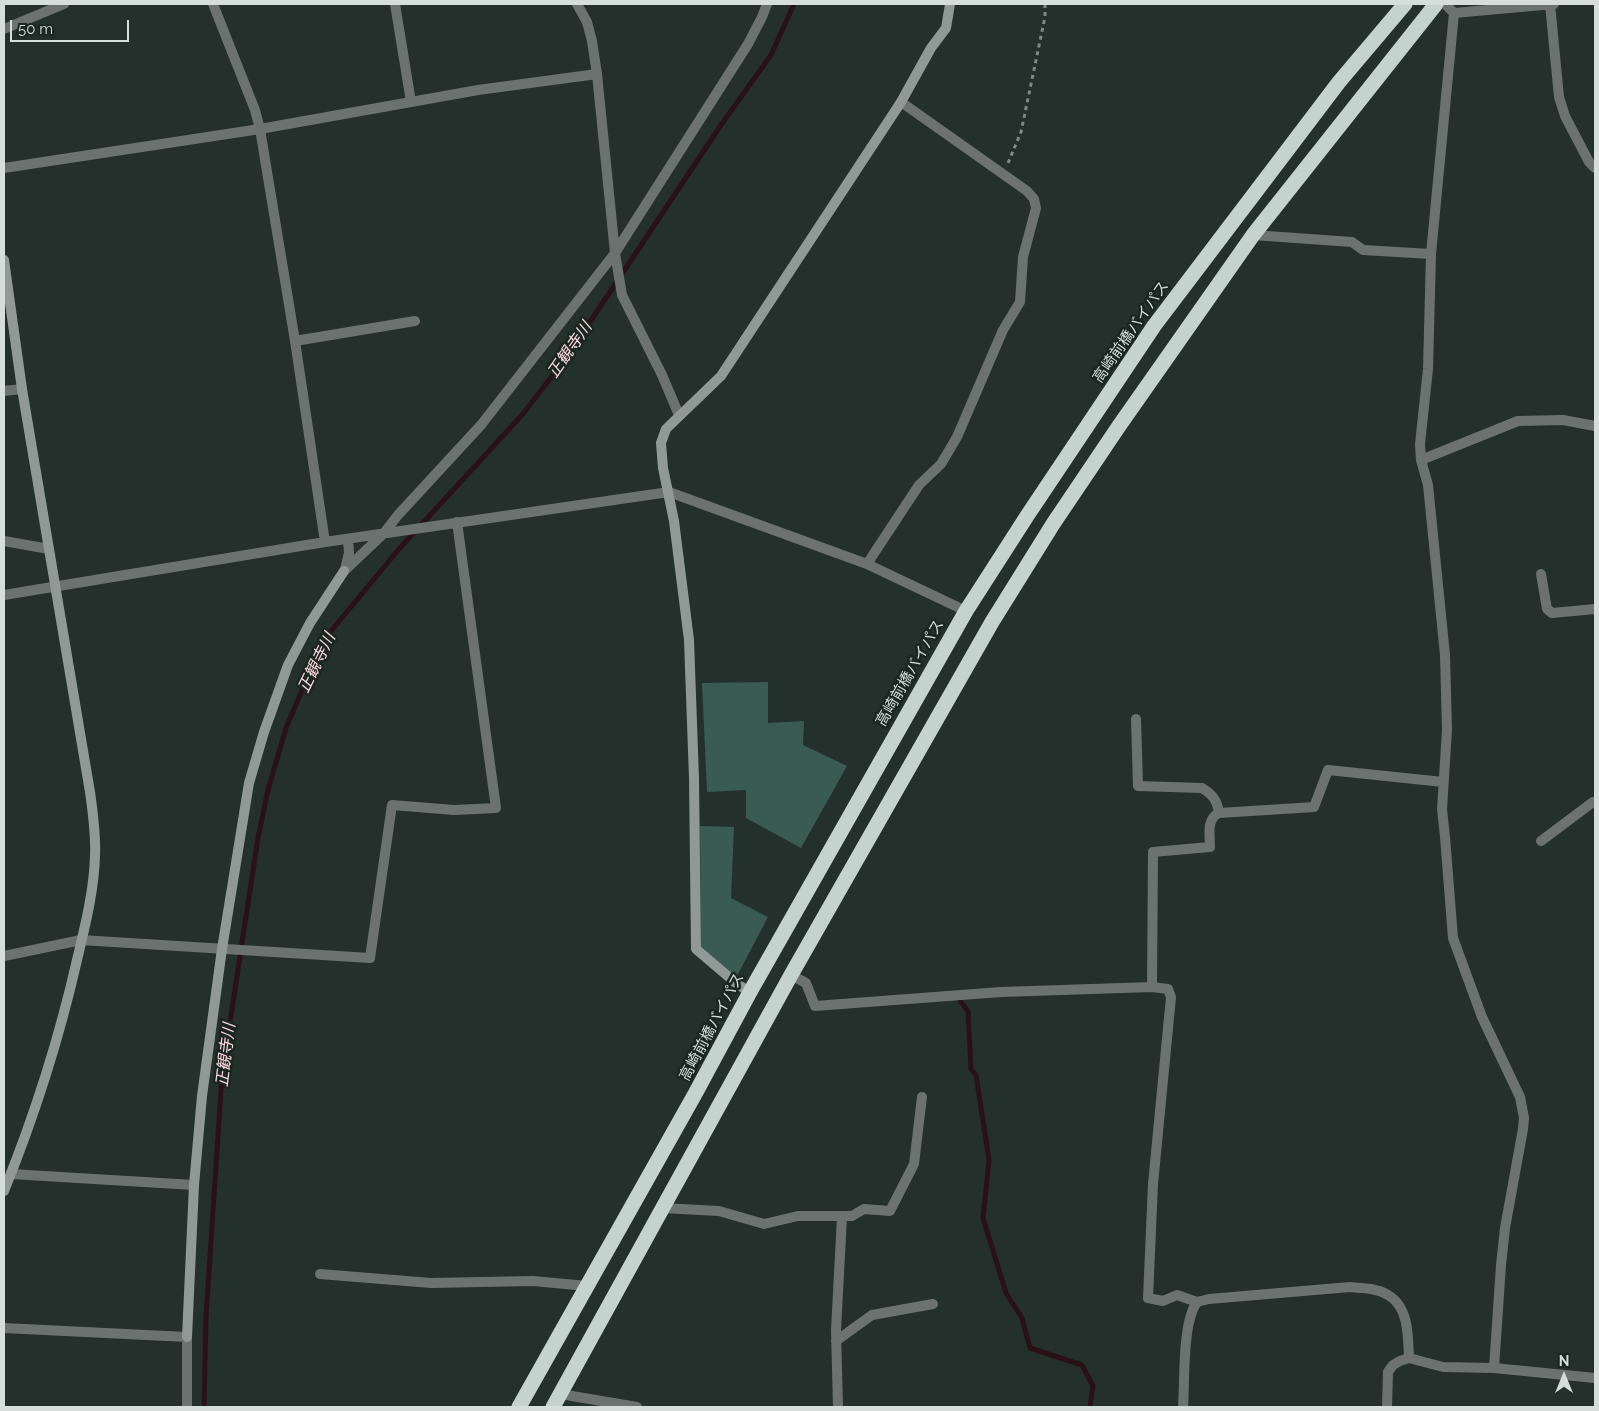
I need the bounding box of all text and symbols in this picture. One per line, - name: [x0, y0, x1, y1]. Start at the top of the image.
- scale bar: [12, 10, 131, 42]
- text: 50 m: [18, 20, 53, 38]
- street label: 高崎前橋バイパス: [1089, 278, 1173, 386]
- water label: 正観寺川: [544, 318, 596, 382]
- street label: 高崎前橋バイパス: [872, 617, 948, 729]
- water label: 正観寺川: [294, 630, 340, 696]
- street label: 高崎前橋バイパス: [676, 970, 748, 1084]
- water label: 正観寺川: [213, 1022, 239, 1088]
- north arrow: [1539, 1351, 1589, 1401]
- text: N: [1559, 1353, 1569, 1369]

